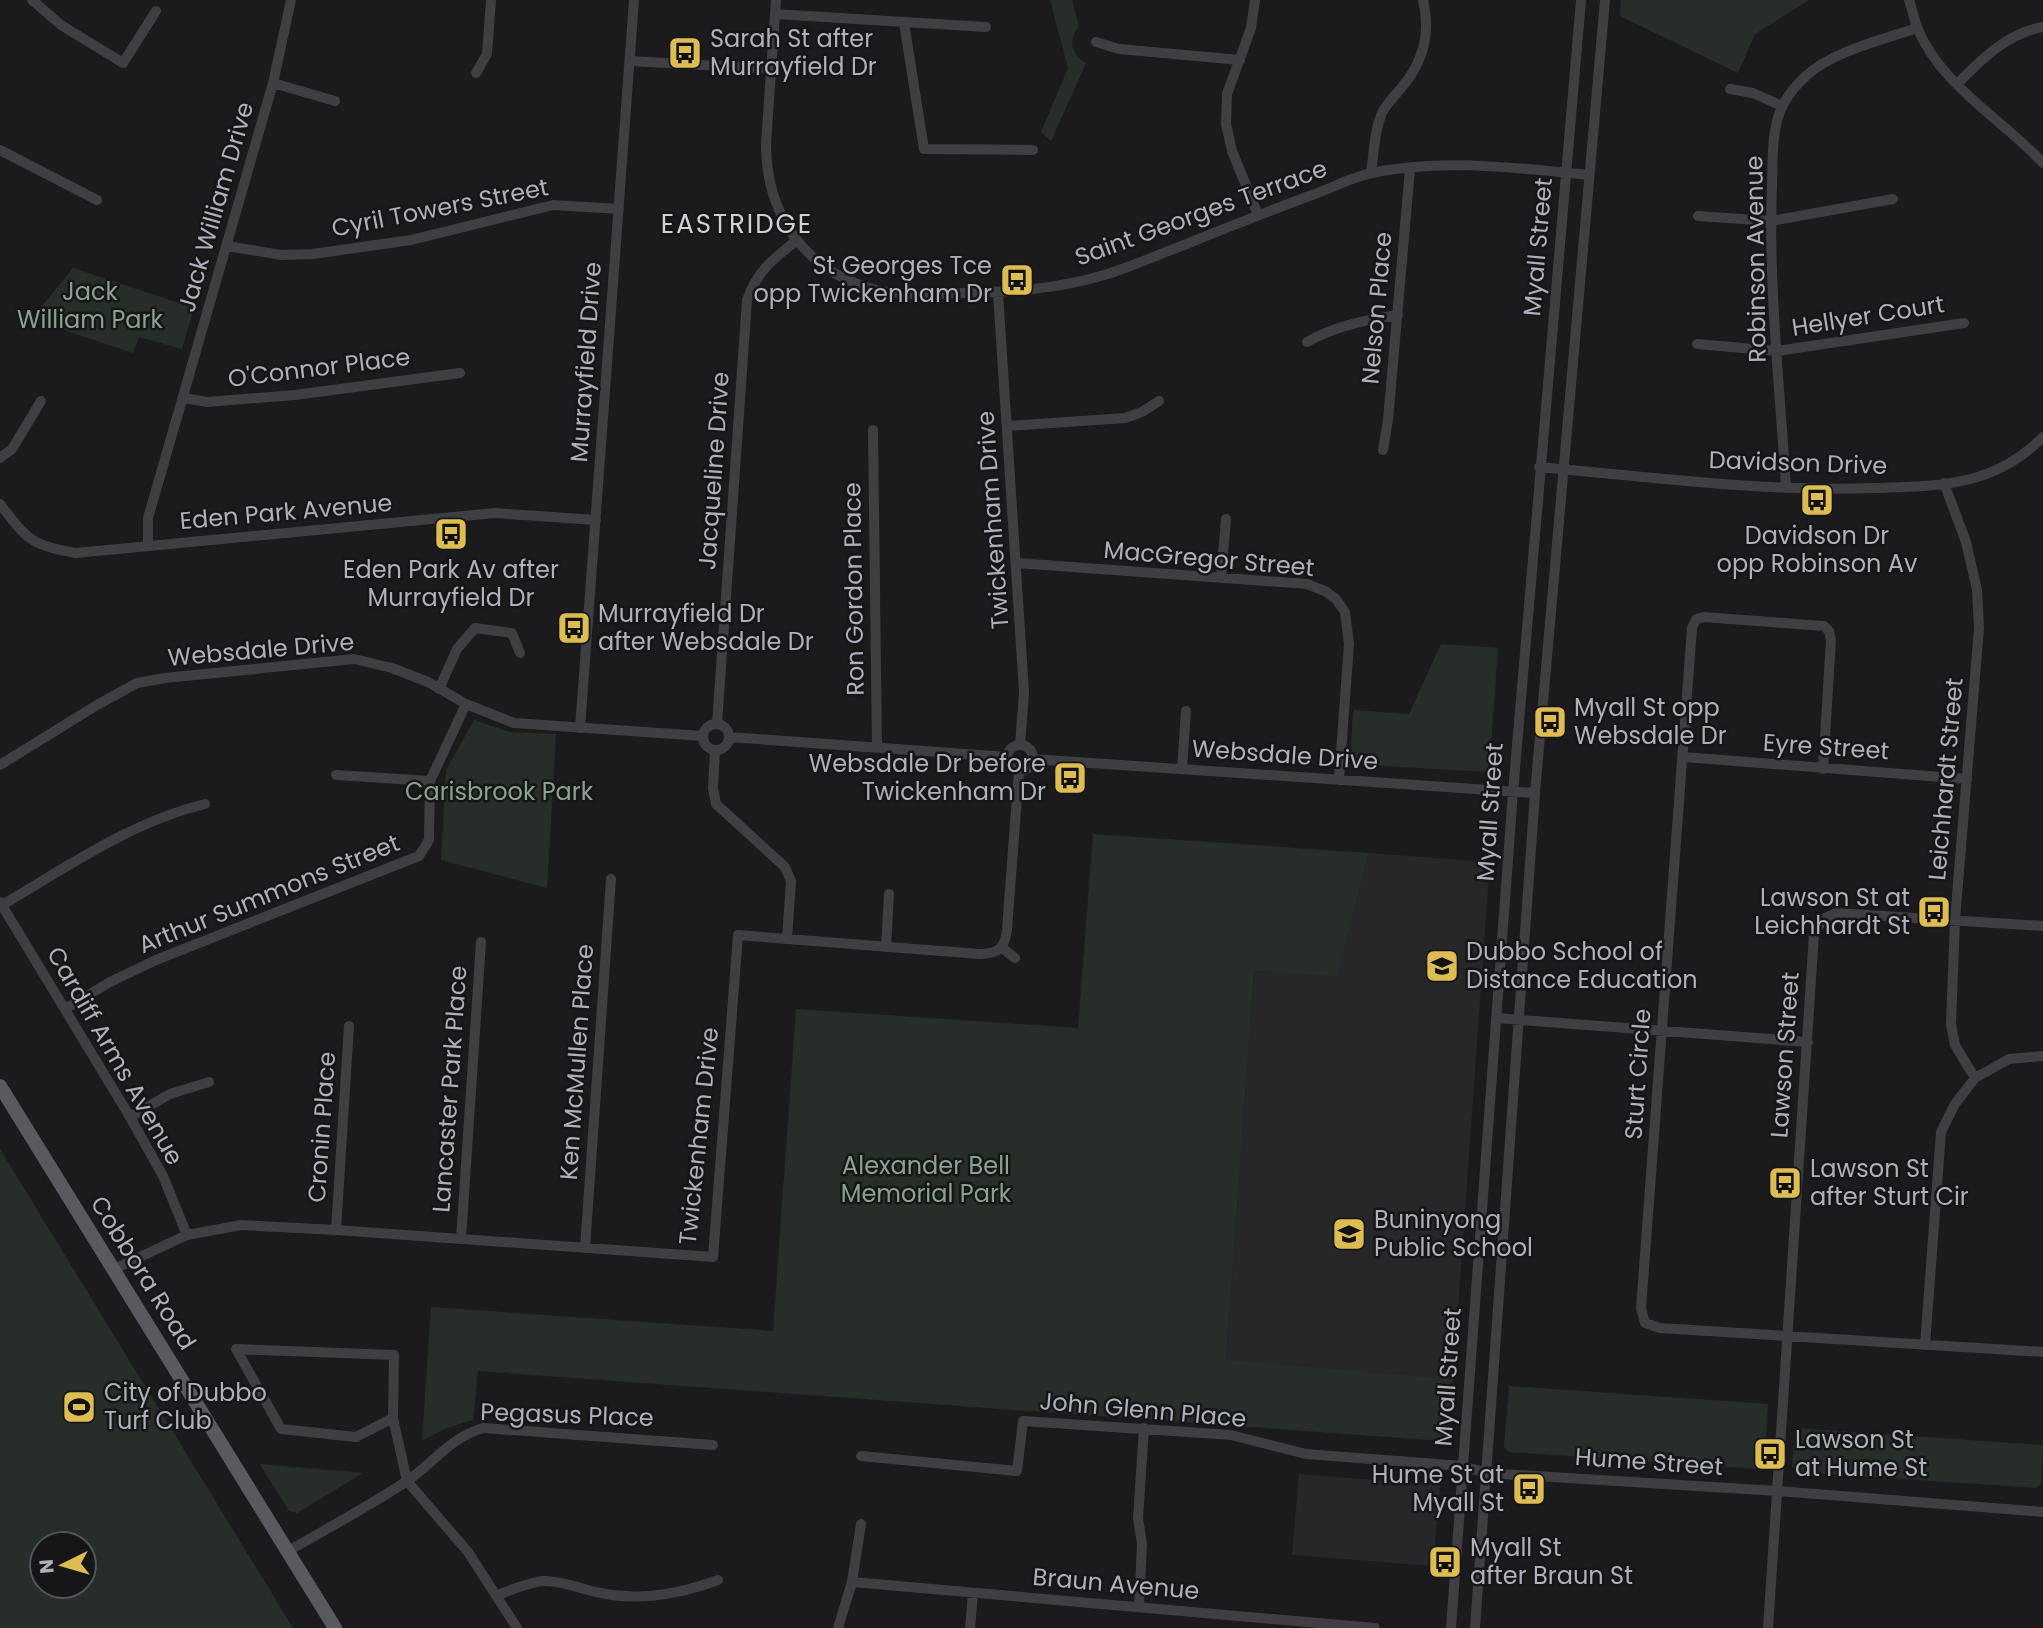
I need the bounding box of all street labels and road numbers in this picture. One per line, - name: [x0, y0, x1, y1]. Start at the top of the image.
- street label: Jack William Drive: [170, 98, 261, 316]
- street label: Saint Georges Terrace: [1070, 152, 1331, 274]
- street label: Robinson Avenue: [1737, 155, 1774, 363]
- street label: Cyril Towers Street: [329, 170, 551, 245]
- street label: Myall Street: [1515, 176, 1560, 318]
- street label: Nelson Place: [1353, 230, 1400, 386]
- street label: Murrayfield Drive: [562, 261, 609, 463]
- street label: Hellyer Court: [1789, 287, 1947, 344]
- street label: O'Connor Place: [226, 340, 412, 395]
- street label: Jacqueline Drive: [690, 371, 737, 571]
- street label: Twickenham Drive: [968, 410, 1017, 630]
- street label: Davidson Drive: [1708, 443, 1888, 482]
- street label: Ron Gordon Place: [835, 482, 872, 696]
- street label: Eden Park Avenue: [178, 486, 394, 537]
- street label: MacGregor Street: [1102, 533, 1316, 584]
- street label: Websdale Drive: [166, 625, 355, 674]
- street label: Leichhardt Street: [1920, 676, 1971, 882]
- street label: Eyre Street: [1762, 726, 1890, 767]
- street label: Websdale Drive: [1191, 732, 1379, 777]
- street label: Myall Street: [1468, 742, 1511, 882]
- street label: Arthur Summons Street: [133, 826, 404, 961]
- street label: Cardiff Arms Avenue: [39, 941, 191, 1171]
- street label: Ken McMullen Place: [552, 943, 601, 1181]
- street label: Lancaster Park Place: [424, 964, 475, 1214]
- street label: Lawson Street: [1762, 971, 1807, 1139]
- street label: Sturt Circle: [1616, 1007, 1659, 1140]
- street label: Twickenham Drive: [671, 1026, 726, 1246]
- street label: Cronin Place: [300, 1050, 343, 1204]
- street label: Cobbora Road: [83, 1189, 204, 1356]
- street label: Myall Street: [1426, 1307, 1469, 1447]
- street label: John Glenn Place: [1038, 1384, 1248, 1435]
- street label: Pegasus Place: [480, 1395, 654, 1434]
- street label: Hume Street: [1574, 1440, 1724, 1483]
- street label: Braun Avenue: [1031, 1560, 1201, 1607]

